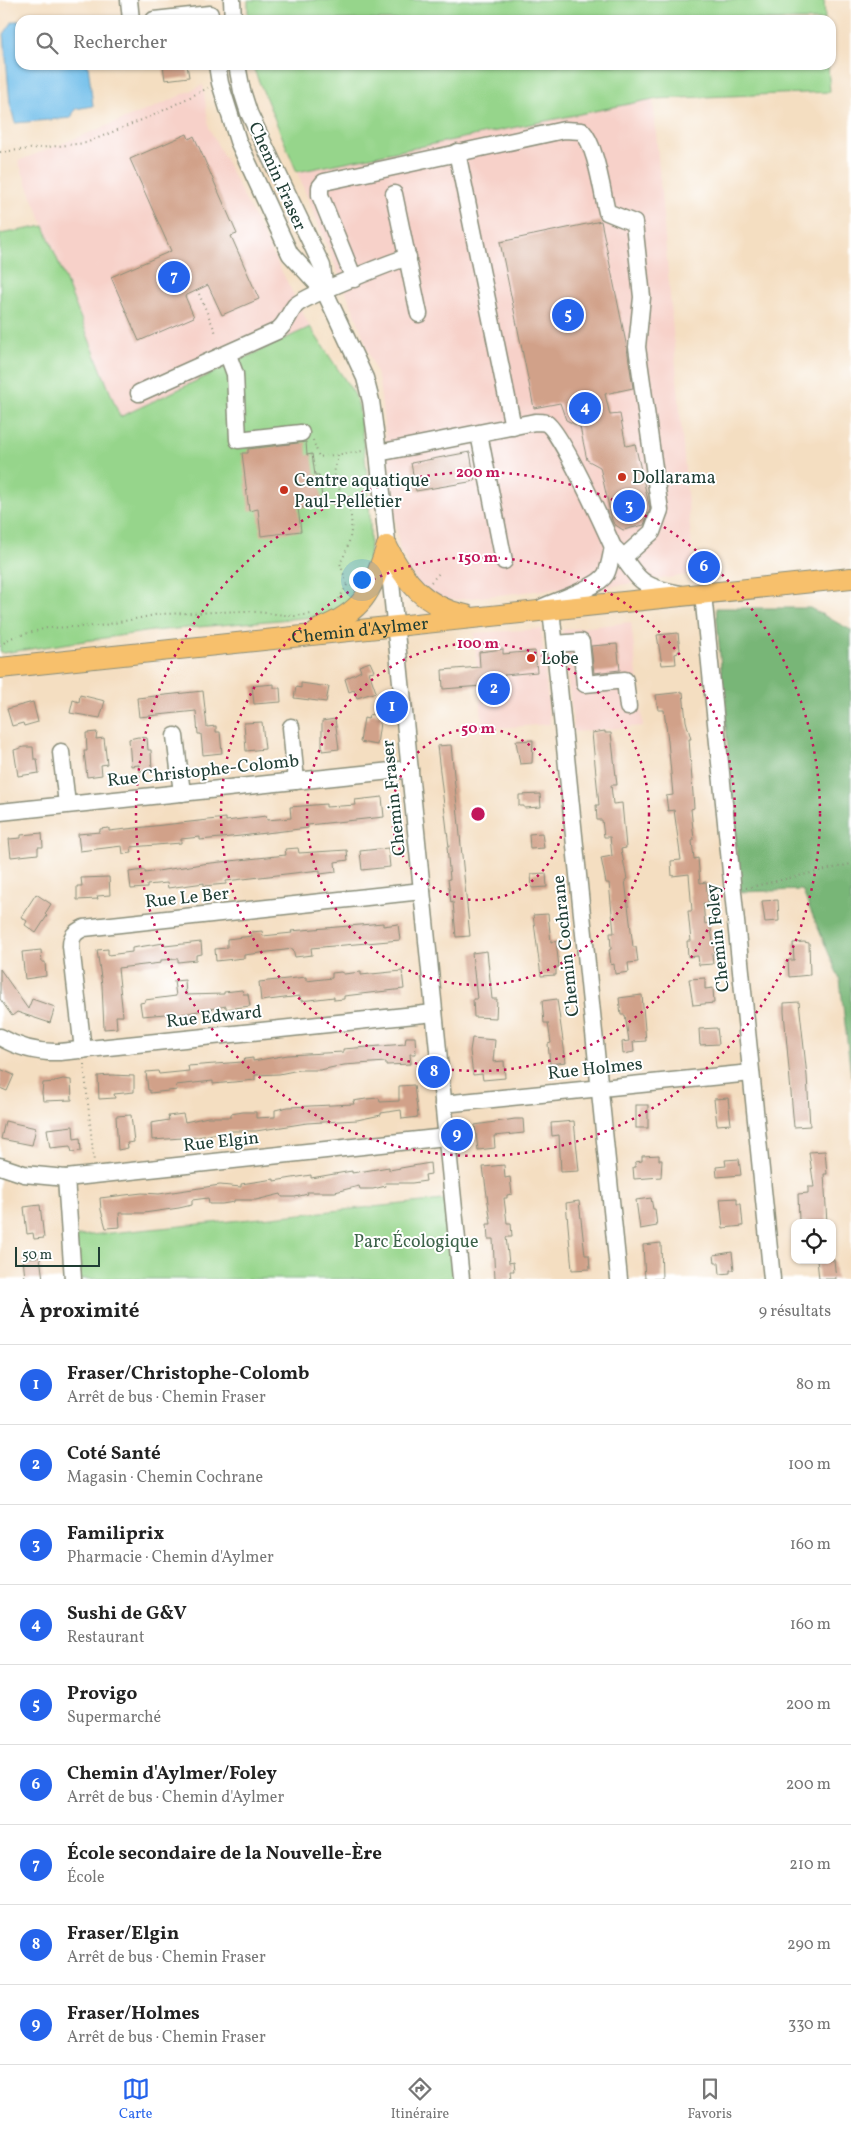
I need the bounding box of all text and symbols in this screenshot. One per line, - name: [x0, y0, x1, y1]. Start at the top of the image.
- search box: [15, 15, 836, 70]
- icon: search: [33, 29, 61, 57]
- text: Rechercher: [73, 30, 167, 56]
- street label: Chemin Fraser: [242, 118, 312, 235]
- pin: 7: [158, 258, 190, 296]
- pin: 5: [552, 296, 584, 334]
- pin: 4: [569, 389, 601, 427]
- text: 200 m: [456, 463, 500, 484]
- place label: Dollarama: [632, 466, 716, 491]
- place label: Centre aquatique Paul-Pelletier: [294, 469, 429, 515]
- marker: Dollarama: [616, 471, 628, 483]
- marker: Centre aquatique Paul-Pelletier: [278, 484, 290, 496]
- pin: 3: [613, 487, 645, 525]
- text: 150 m: [458, 548, 498, 569]
- pin: 6: [688, 548, 720, 586]
- your location: [349, 567, 375, 593]
- street label: Chemin d'Aylmer: [290, 612, 430, 651]
- text: 100 m: [457, 634, 500, 655]
- place label: Lobe: [541, 647, 579, 672]
- marker: Lobe: [525, 652, 537, 664]
- pin: 2: [478, 670, 510, 708]
- pin: 1: [376, 688, 408, 726]
- text: 50 m: [461, 719, 495, 740]
- street label: Chemin Fraser: [376, 738, 413, 857]
- street label: Rue Christophe-Colomb: [106, 749, 300, 794]
- centre of rings: [469, 805, 487, 823]
- street label: Chemin Cochrane: [547, 874, 586, 1018]
- street label: Rue Le Ber: [144, 882, 231, 915]
- street label: Chemin Foley: [700, 882, 737, 993]
- street label: Rue Edward: [165, 1000, 263, 1035]
- street label: Rue Holmes: [547, 1052, 644, 1087]
- pin: 8: [418, 1053, 450, 1091]
- pin: 9: [441, 1116, 473, 1154]
- street label: Rue Elgin: [182, 1126, 261, 1159]
- map controls: [791, 1219, 836, 1264]
- button: locate: [791, 1219, 836, 1264]
- park label: Parc Écologique: [354, 1230, 478, 1255]
- scale bar: [15, 1244, 100, 1267]
- text: 50 m: [22, 1246, 52, 1265]
- text: À proximité: [20, 1297, 139, 1326]
- text: 9 résultats: [759, 1301, 831, 1323]
- text: Fraser/Christophe-Colomb: [67, 1361, 309, 1387]
- text: 1: [33, 1374, 39, 1396]
- text: 80 m: [796, 1374, 831, 1396]
- text: Arrêt de bus · Chemin Fraser: [67, 1387, 266, 1409]
- text: Coté Santé: [67, 1441, 161, 1467]
- text: 2: [32, 1454, 40, 1476]
- text: 100 m: [788, 1454, 831, 1476]
- text: Magasin · Chemin Cochrane: [67, 1467, 263, 1489]
- text: Familiprix: [67, 1521, 164, 1547]
- text: 3: [32, 1534, 40, 1556]
- text: 160 m: [790, 1534, 831, 1556]
- text: Pharmacie · Chemin d'Aylmer: [67, 1547, 274, 1569]
- text: Sushi de G&V: [67, 1601, 187, 1627]
- text: 4: [31, 1614, 41, 1636]
- text: 160 m: [790, 1614, 831, 1636]
- text: Restaurant: [67, 1627, 145, 1649]
- text: Provigo: [67, 1681, 137, 1707]
- text: 5: [32, 1694, 40, 1716]
- text: 200 m: [786, 1694, 831, 1716]
- text: Supermarché: [67, 1707, 161, 1729]
- text: Chemin d'Aylmer/Foley: [67, 1761, 277, 1787]
- text: 6: [32, 1774, 40, 1796]
- text: 200 m: [786, 1774, 831, 1796]
- text: Arrêt de bus · Chemin d'Aylmer: [67, 1787, 284, 1809]
- text: École secondaire de la Nouvelle-Ère: [67, 1841, 382, 1867]
- text: 7: [32, 1854, 40, 1876]
- text: 210 m: [789, 1854, 831, 1876]
- text: École: [67, 1867, 105, 1889]
- text: Fraser/Elgin: [67, 1921, 179, 1947]
- text: 8: [32, 1934, 40, 1956]
- text: 290 m: [787, 1934, 831, 1956]
- text: Arrêt de bus · Chemin Fraser: [67, 1947, 266, 1969]
- text: Fraser/Holmes: [67, 2001, 200, 2027]
- text: 9: [32, 2014, 40, 2036]
- text: 330 m: [788, 2014, 831, 2036]
- text: Arrêt de bus · Chemin Fraser: [67, 2027, 266, 2049]
- tab: Carte: [119, 2075, 152, 2124]
- tab: Itinéraire: [391, 2075, 449, 2124]
- tab: Favoris: [687, 2075, 732, 2124]

